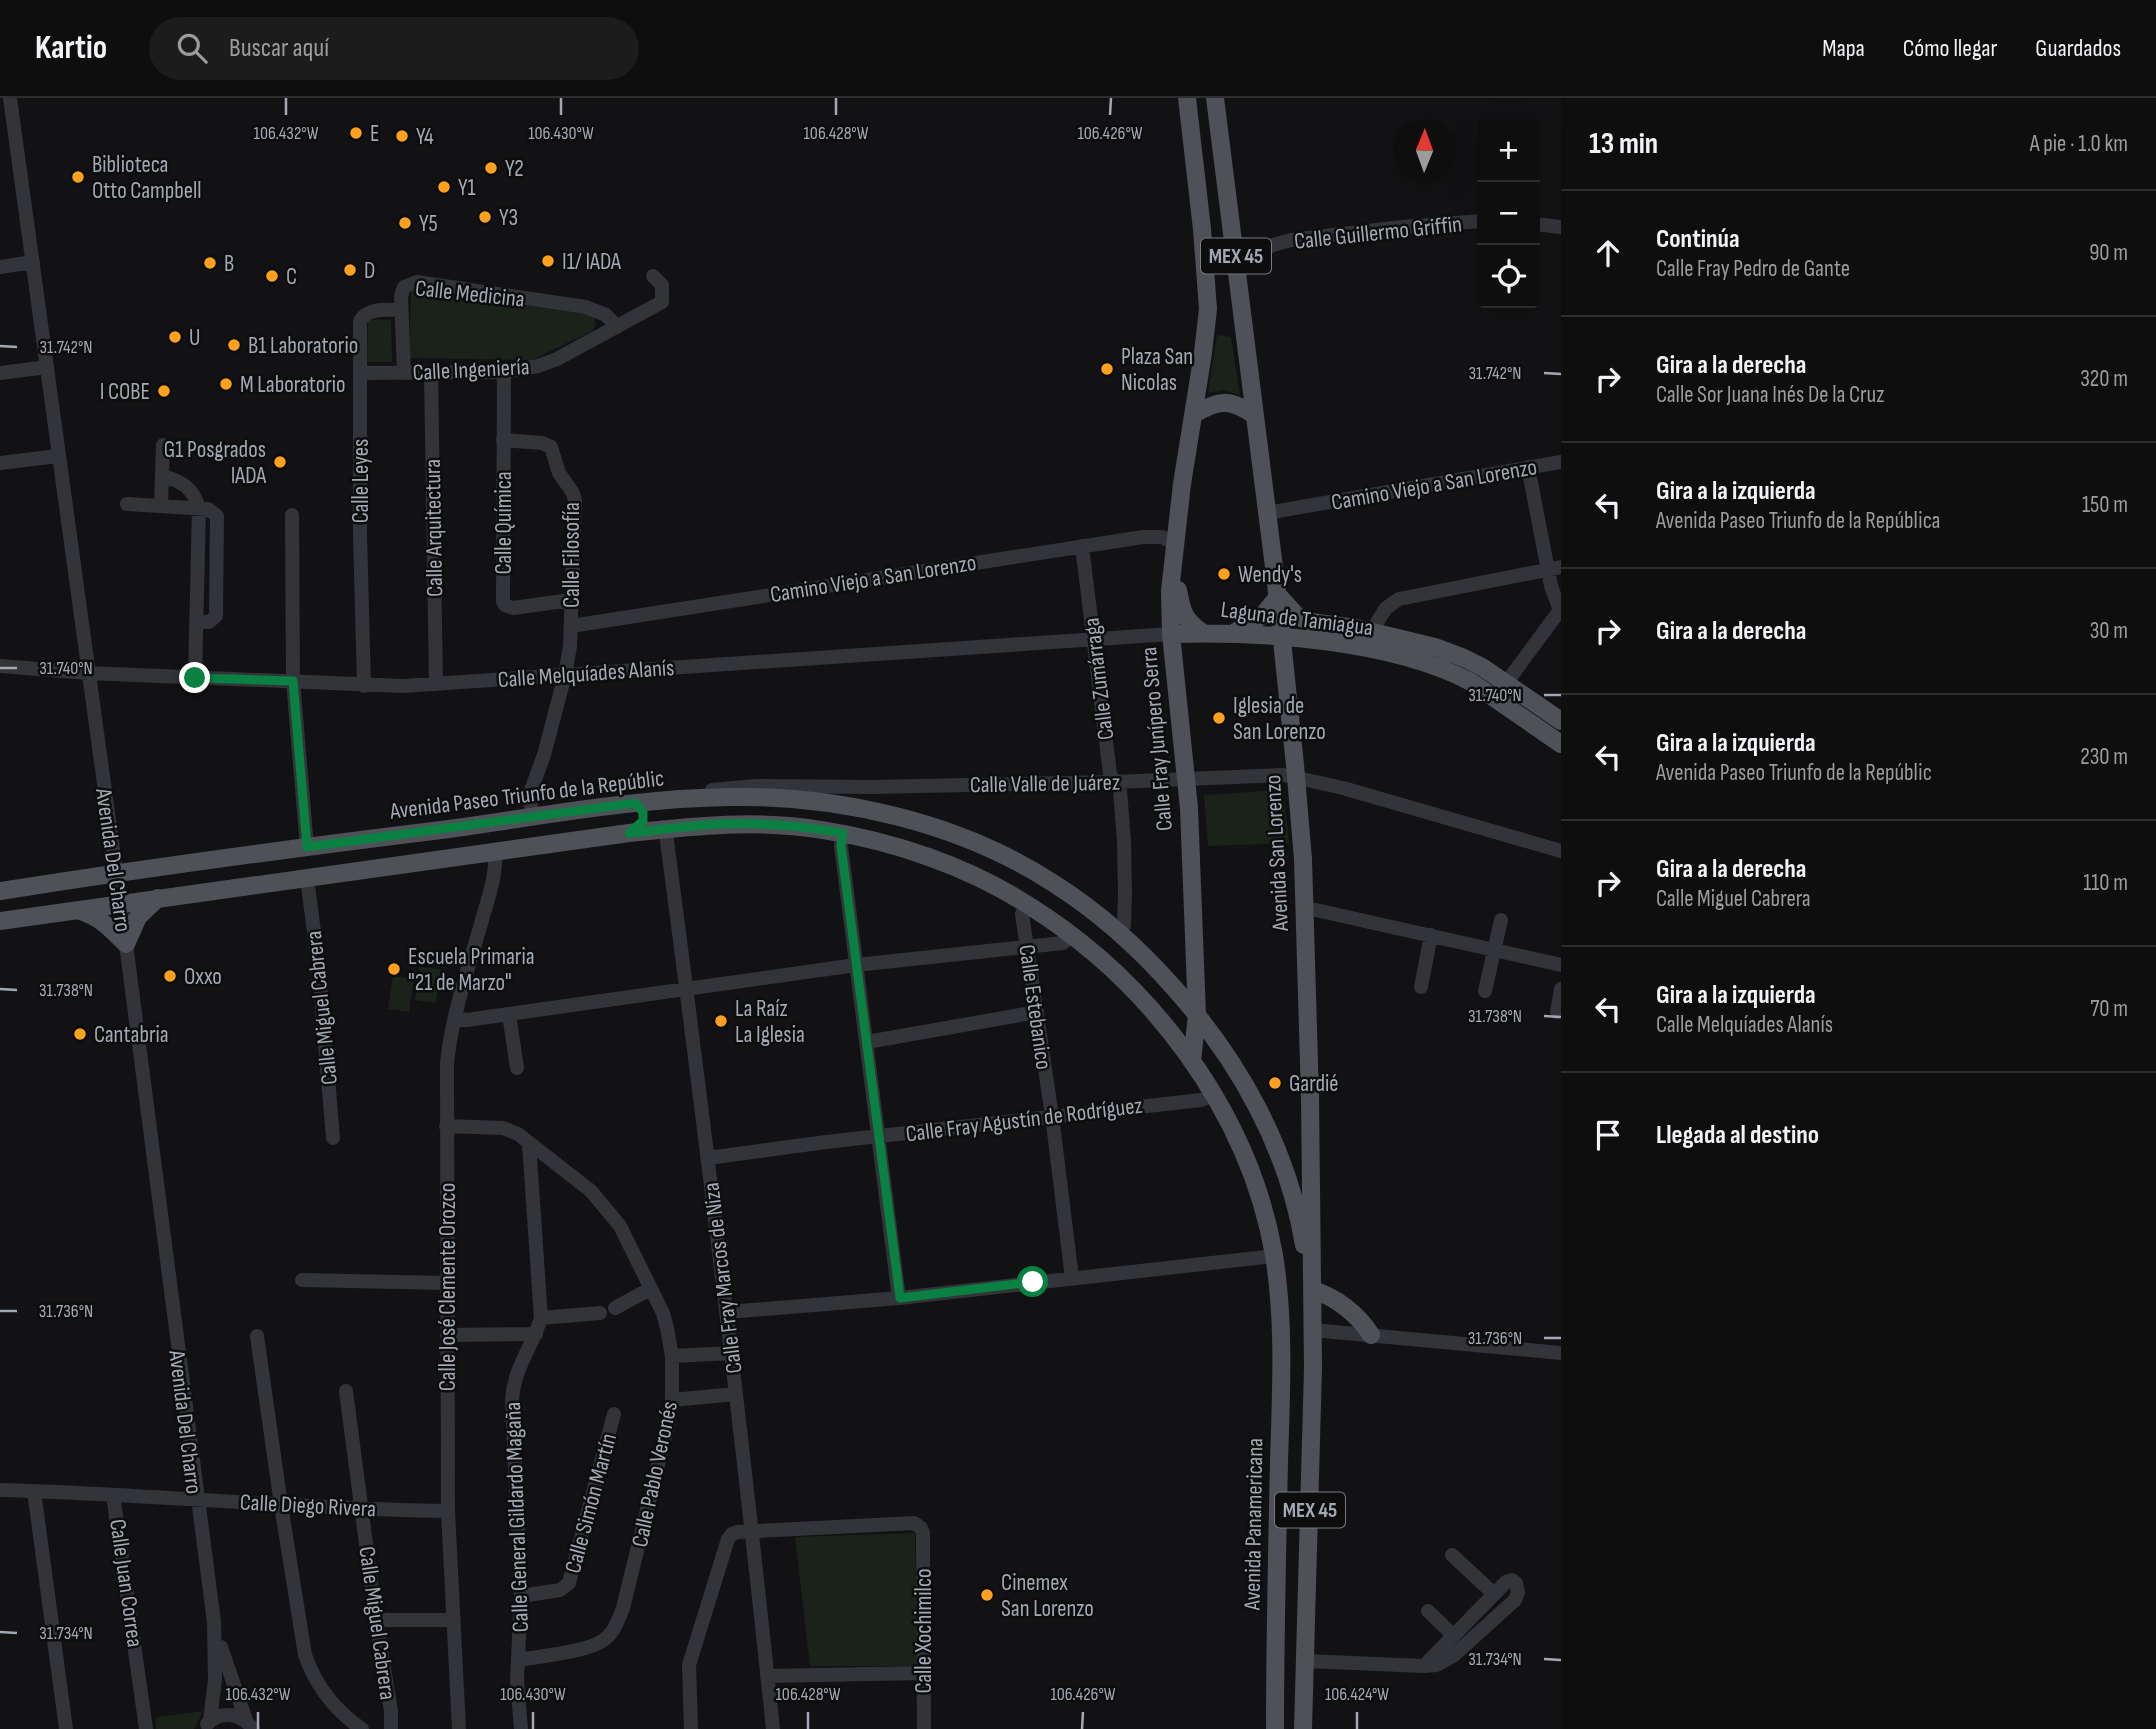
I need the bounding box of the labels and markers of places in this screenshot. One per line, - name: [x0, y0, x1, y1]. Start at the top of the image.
- place label: E: [370, 120, 379, 148]
- place label: Y4: [416, 123, 434, 151]
- marker: E: [348, 125, 364, 141]
- marker: Y4: [394, 128, 410, 144]
- place label: Biblioteca Otto Campbell: [92, 151, 202, 205]
- place label: Y2: [505, 155, 524, 183]
- marker: Y2: [483, 160, 499, 176]
- marker: Biblioteca Otto Campbell: [70, 169, 86, 185]
- place label: Y1: [458, 174, 476, 202]
- marker: Y1: [436, 179, 452, 195]
- place label: Y3: [499, 204, 518, 232]
- marker: Y3: [477, 209, 493, 225]
- place label: Y5: [419, 210, 438, 238]
- marker: Y5: [397, 215, 413, 231]
- place label: I1/ IADA: [562, 248, 621, 276]
- place label: B: [224, 250, 234, 278]
- marker: I1/ IADA: [540, 253, 556, 269]
- marker: B: [202, 255, 218, 271]
- place label: D: [364, 257, 375, 285]
- marker: D: [342, 262, 358, 278]
- place label: C: [286, 263, 297, 291]
- marker: C: [264, 268, 280, 284]
- place label: U: [189, 324, 200, 352]
- marker: U: [167, 329, 183, 345]
- place label: B1 Laboratorio: [248, 332, 358, 360]
- marker: B1 Laboratorio: [226, 337, 242, 353]
- place label: Plaza San Nicolas: [1121, 343, 1193, 397]
- marker: Plaza San Nicolas: [1099, 361, 1115, 377]
- place label: M Laboratorio: [240, 371, 346, 399]
- marker: M Laboratorio: [218, 376, 234, 392]
- place label: I COBE: [100, 378, 150, 406]
- marker: I COBE: [156, 383, 172, 399]
- place label: G1 Posgrados IADA: [164, 436, 266, 490]
- marker: G1 Posgrados IADA: [272, 454, 288, 470]
- place label: Wendy's: [1238, 561, 1302, 589]
- marker: Wendy's: [1216, 566, 1232, 582]
- place label: Iglesia de San Lorenzo: [1233, 692, 1326, 746]
- marker: Iglesia de San Lorenzo: [1211, 710, 1227, 726]
- place label: Escuela Primaria "21 de Marzo": [408, 943, 535, 997]
- marker: Escuela Primaria "21 de Marzo": [386, 961, 402, 977]
- place label: Oxxo: [184, 963, 222, 991]
- marker: Oxxo: [162, 968, 178, 984]
- place label: La Raíz La Iglesia: [735, 995, 805, 1049]
- marker: La Raíz La Iglesia: [713, 1013, 729, 1029]
- place label: Cantabria: [94, 1021, 169, 1049]
- marker: Cantabria: [72, 1026, 88, 1042]
- place label: Gardié: [1289, 1070, 1339, 1098]
- marker: Gardié: [1267, 1075, 1283, 1091]
- place label: Cinemex San Lorenzo: [1001, 1569, 1094, 1623]
- marker: Cinemex San Lorenzo: [979, 1587, 995, 1603]

